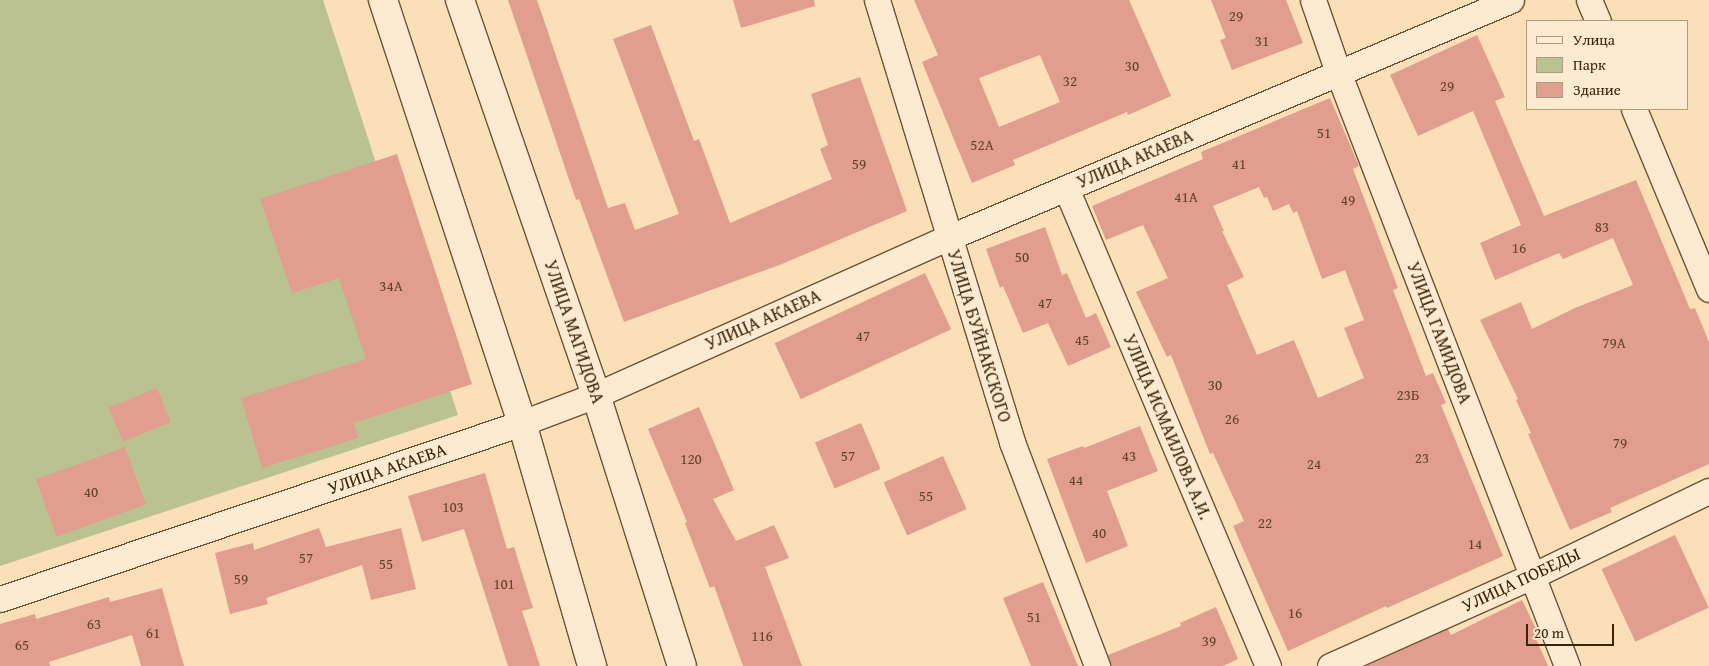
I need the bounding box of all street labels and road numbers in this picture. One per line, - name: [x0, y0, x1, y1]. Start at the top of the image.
- street label: УЛИЦА АКАЕВА: [1074, 125, 1196, 193]
- street label: УЛИЦА БУЙНАКСКОГО: [942, 247, 1016, 425]
- street label: УЛИЦА МАГИДОВА: [539, 257, 609, 407]
- street label: УЛИЦА ГАМИДОВА: [1402, 259, 1476, 407]
- street label: УЛИЦА АКАЕВА: [702, 285, 824, 355]
- street label: УЛИЦА ИСМАИЛОВА А.И.: [1118, 331, 1216, 523]
- street label: УЛИЦА АКАЕВА: [325, 439, 449, 499]
- street label: УЛИЦА ПОБЕДЫ: [1458, 543, 1584, 617]

